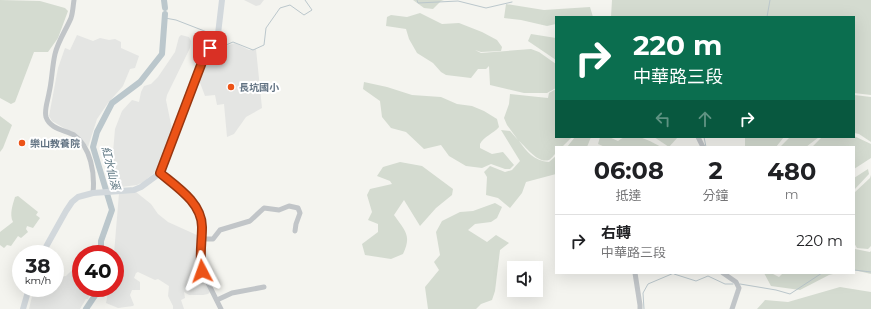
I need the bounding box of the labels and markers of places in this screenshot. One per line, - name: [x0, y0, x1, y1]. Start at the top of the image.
- pin: [193, 31, 227, 65]
- place label: 長坑國小: [239, 81, 280, 94]
- marker: 長坑國小: [226, 82, 236, 92]
- place label: 樂山教養院: [30, 137, 80, 150]
- marker: 樂山教養院: [17, 138, 27, 148]

